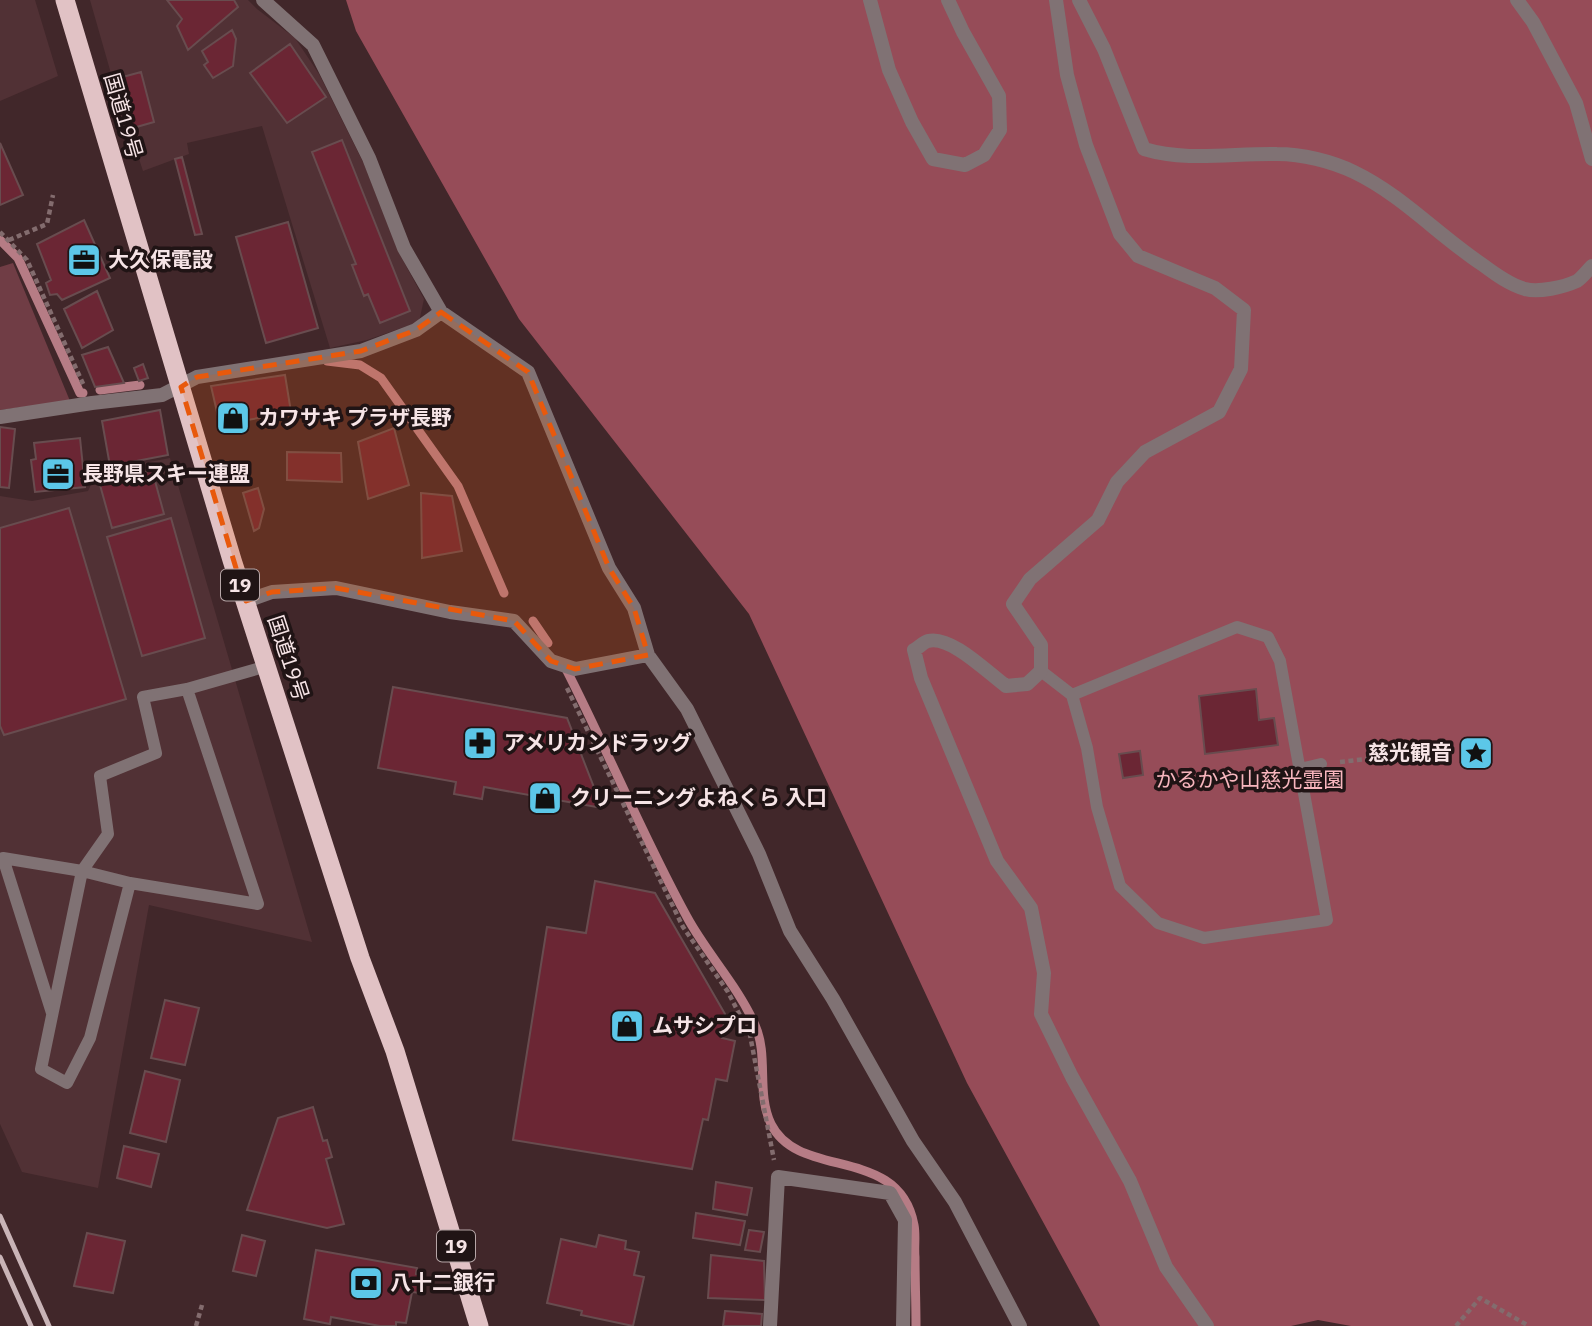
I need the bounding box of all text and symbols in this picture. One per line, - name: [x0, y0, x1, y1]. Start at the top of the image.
- street label: 国道19号: [98, 69, 150, 162]
- office icon: 大久保電設: [65, 241, 103, 279]
- place label: 大久保電設: [108, 245, 213, 273]
- shop icon: カワサキ プラザ長野: [214, 399, 252, 437]
- place label: カワサキ プラザ長野: [258, 403, 452, 431]
- office icon: 長野県スキー連盟: [39, 455, 77, 493]
- place label: 長野県スキー連盟: [82, 459, 250, 487]
- road number: 19: [221, 570, 259, 600]
- street label: 国道19号: [262, 611, 316, 704]
- pharmacy icon: アメリカンドラッグ: [461, 724, 499, 762]
- place label: アメリカンドラッグ: [504, 728, 692, 756]
- place icon: 慈光観音: [1457, 734, 1495, 772]
- place label: 慈光観音: [1368, 738, 1452, 766]
- park label: かるかや山慈光霊園: [1156, 765, 1345, 793]
- shop icon: クリーニングよねくら 入口: [526, 779, 564, 817]
- place label: クリーニングよねくら 入口: [570, 783, 827, 811]
- shop icon: ムサシプロ: [608, 1007, 646, 1045]
- place label: ムサシプロ: [652, 1011, 757, 1039]
- road number: 19: [437, 1230, 475, 1262]
- bank icon: 八十二銀行: [347, 1264, 385, 1302]
- place label: 八十二銀行: [390, 1268, 495, 1296]

